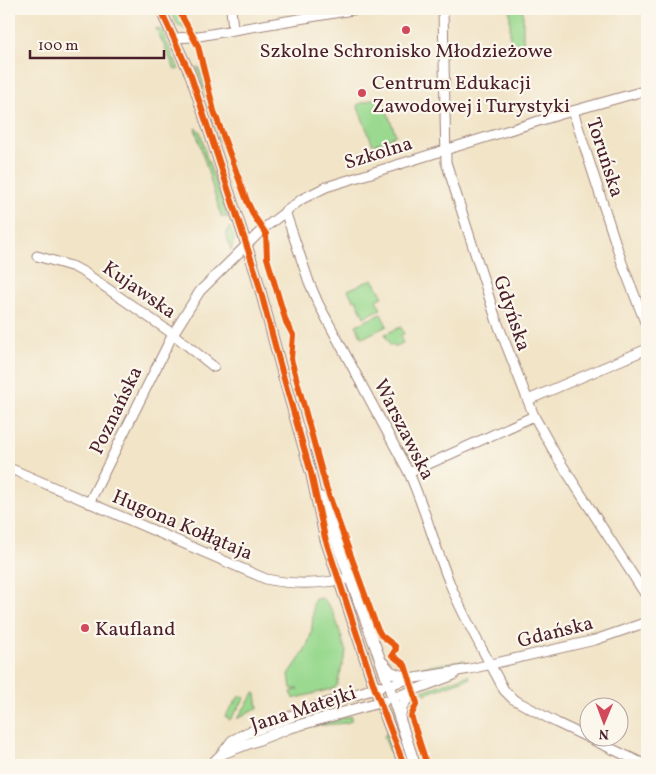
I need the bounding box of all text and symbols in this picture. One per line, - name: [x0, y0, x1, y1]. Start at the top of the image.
- marker: Szkolne Schronisko Młodzieżowe: [400, 24, 412, 36]
- scale bar: [30, 28, 164, 60]
- text: 100 m: [38, 36, 78, 57]
- place label: Szkolne Schronisko Młodzieżowe: [260, 38, 552, 66]
- place label: Centrum Edukacji Zawodowej i Turystyki: [372, 70, 570, 121]
- marker: Centrum Edukacji Zawodowej i Turystyki: [356, 87, 368, 99]
- street label: Toruńska: [578, 114, 630, 201]
- street label: Szkolna: [341, 130, 416, 178]
- street label: Kujawska: [96, 255, 182, 326]
- street label: Gdyńska: [485, 272, 537, 355]
- street label: Poznańska: [83, 362, 150, 460]
- street label: Warszawska: [366, 375, 441, 485]
- street label: Hugona Kołłątaja: [107, 484, 257, 568]
- street label: Gdańska: [515, 610, 596, 656]
- place label: Kaufland: [95, 616, 175, 644]
- marker: Kaufland: [79, 622, 91, 634]
- street label: Jana Matejki: [247, 680, 360, 740]
- north arrow: [578, 696, 628, 746]
- text: N: [599, 724, 609, 743]

